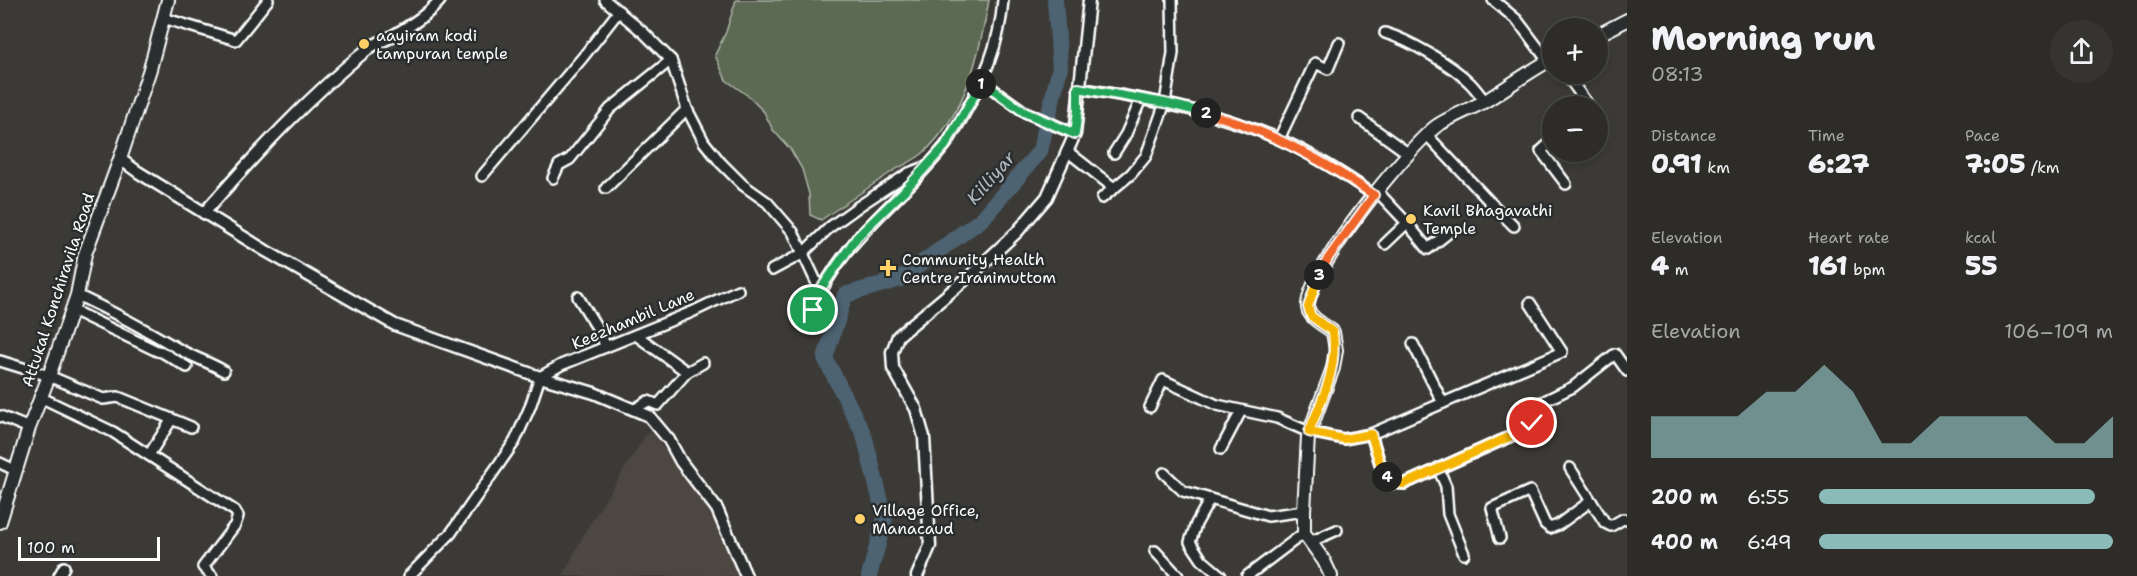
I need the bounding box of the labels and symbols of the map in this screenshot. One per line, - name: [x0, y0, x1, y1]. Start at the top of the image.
- place label: aayiram kodi tampuran temple: [376, 25, 508, 64]
- marker: aayiram kodi tampuran temple: [357, 37, 371, 51]
- pin: 1: [966, 69, 996, 99]
- pin: 2: [1191, 98, 1221, 128]
- water label: Killiyar: [961, 146, 1021, 210]
- street label: Attukal Konchiravila Road: [17, 190, 99, 390]
- place label: Kavil Bhagavathi Temple: [1423, 200, 1553, 239]
- marker: Kavil Bhagavathi Temple: [1404, 212, 1418, 226]
- place label: Community Health Centre Iranimuttom: [902, 249, 1056, 288]
- marker: Community Health Centre Iranimuttom: [879, 259, 897, 277]
- pin: 3: [1304, 260, 1334, 290]
- street label: Keezhambil Lane: [568, 284, 698, 354]
- pin: [787, 284, 838, 335]
- pin: [1506, 397, 1557, 448]
- pin: 4: [1372, 462, 1402, 492]
- place label: Village Office, Manacaud: [872, 500, 979, 539]
- marker: Village Office, Manacaud: [853, 512, 867, 526]
- scale bar: [18, 534, 160, 562]

